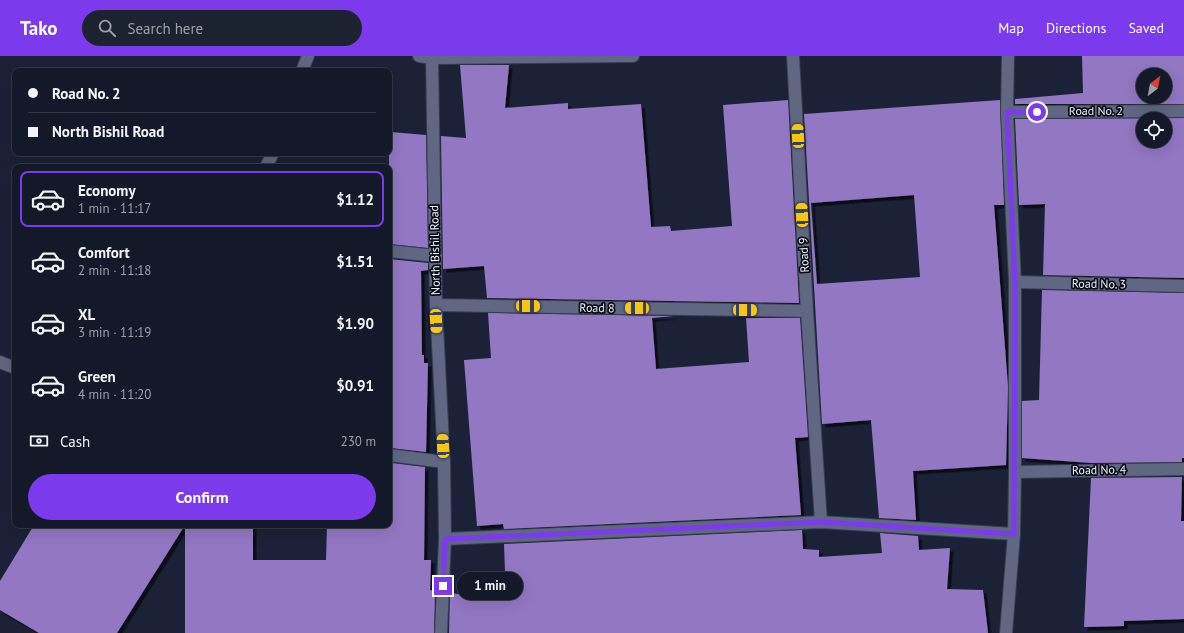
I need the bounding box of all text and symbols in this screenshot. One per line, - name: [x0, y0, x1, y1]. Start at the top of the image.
- search box: [82, 10, 362, 46]
- text: Tako: [20, 16, 58, 40]
- icon: search: [96, 17, 118, 39]
- text: Search here: [128, 19, 203, 38]
- text: Map: [998, 19, 1024, 37]
- text: Directions: [1046, 19, 1106, 37]
- text: Saved: [1128, 19, 1164, 37]
- north arrow: [1136, 68, 1172, 104]
- map controls: [1136, 68, 1172, 148]
- text: Road No. 2: [52, 84, 120, 103]
- route start: [1028, 103, 1046, 121]
- street label: Road No. 2: [1069, 103, 1123, 118]
- button: locate: [1136, 112, 1172, 148]
- text: North Bishil Road: [52, 122, 164, 141]
- car: [791, 124, 805, 148]
- icon: car: [30, 181, 66, 217]
- text: Economy: [78, 181, 136, 200]
- text: $1.12: [336, 190, 374, 209]
- text: 1 min · 11:17: [78, 200, 151, 217]
- car: [795, 203, 809, 227]
- street label: North Bishil Road: [426, 205, 443, 295]
- street label: Road 9: [795, 237, 812, 273]
- icon: car: [30, 243, 66, 279]
- text: Comfort: [78, 243, 130, 262]
- text: $1.51: [336, 252, 374, 271]
- text: 2 min · 11:18: [78, 262, 151, 279]
- street label: Road No. 3: [1072, 276, 1126, 291]
- car: [516, 300, 540, 312]
- street label: Road 8: [579, 300, 615, 315]
- car: [625, 302, 649, 314]
- car: [733, 304, 757, 316]
- icon: car: [30, 305, 66, 341]
- text: XL: [78, 305, 95, 324]
- car: [429, 309, 443, 333]
- text: $1.90: [336, 314, 374, 333]
- text: 3 min · 11:19: [78, 324, 151, 341]
- icon: car: [30, 367, 66, 403]
- text: Green: [78, 367, 116, 386]
- text: $0.91: [336, 376, 374, 395]
- text: 4 min · 11:20: [78, 386, 151, 403]
- icon: cash: [28, 430, 50, 452]
- text: Cash: [60, 432, 90, 451]
- text: 230 m: [341, 433, 376, 450]
- car: [436, 434, 450, 458]
- street label: Road No. 4: [1072, 462, 1127, 477]
- button: Confirm: [28, 474, 376, 520]
- callout: 1 min: [457, 572, 523, 600]
- route end: [434, 577, 452, 595]
- text: 1 min: [474, 577, 506, 594]

